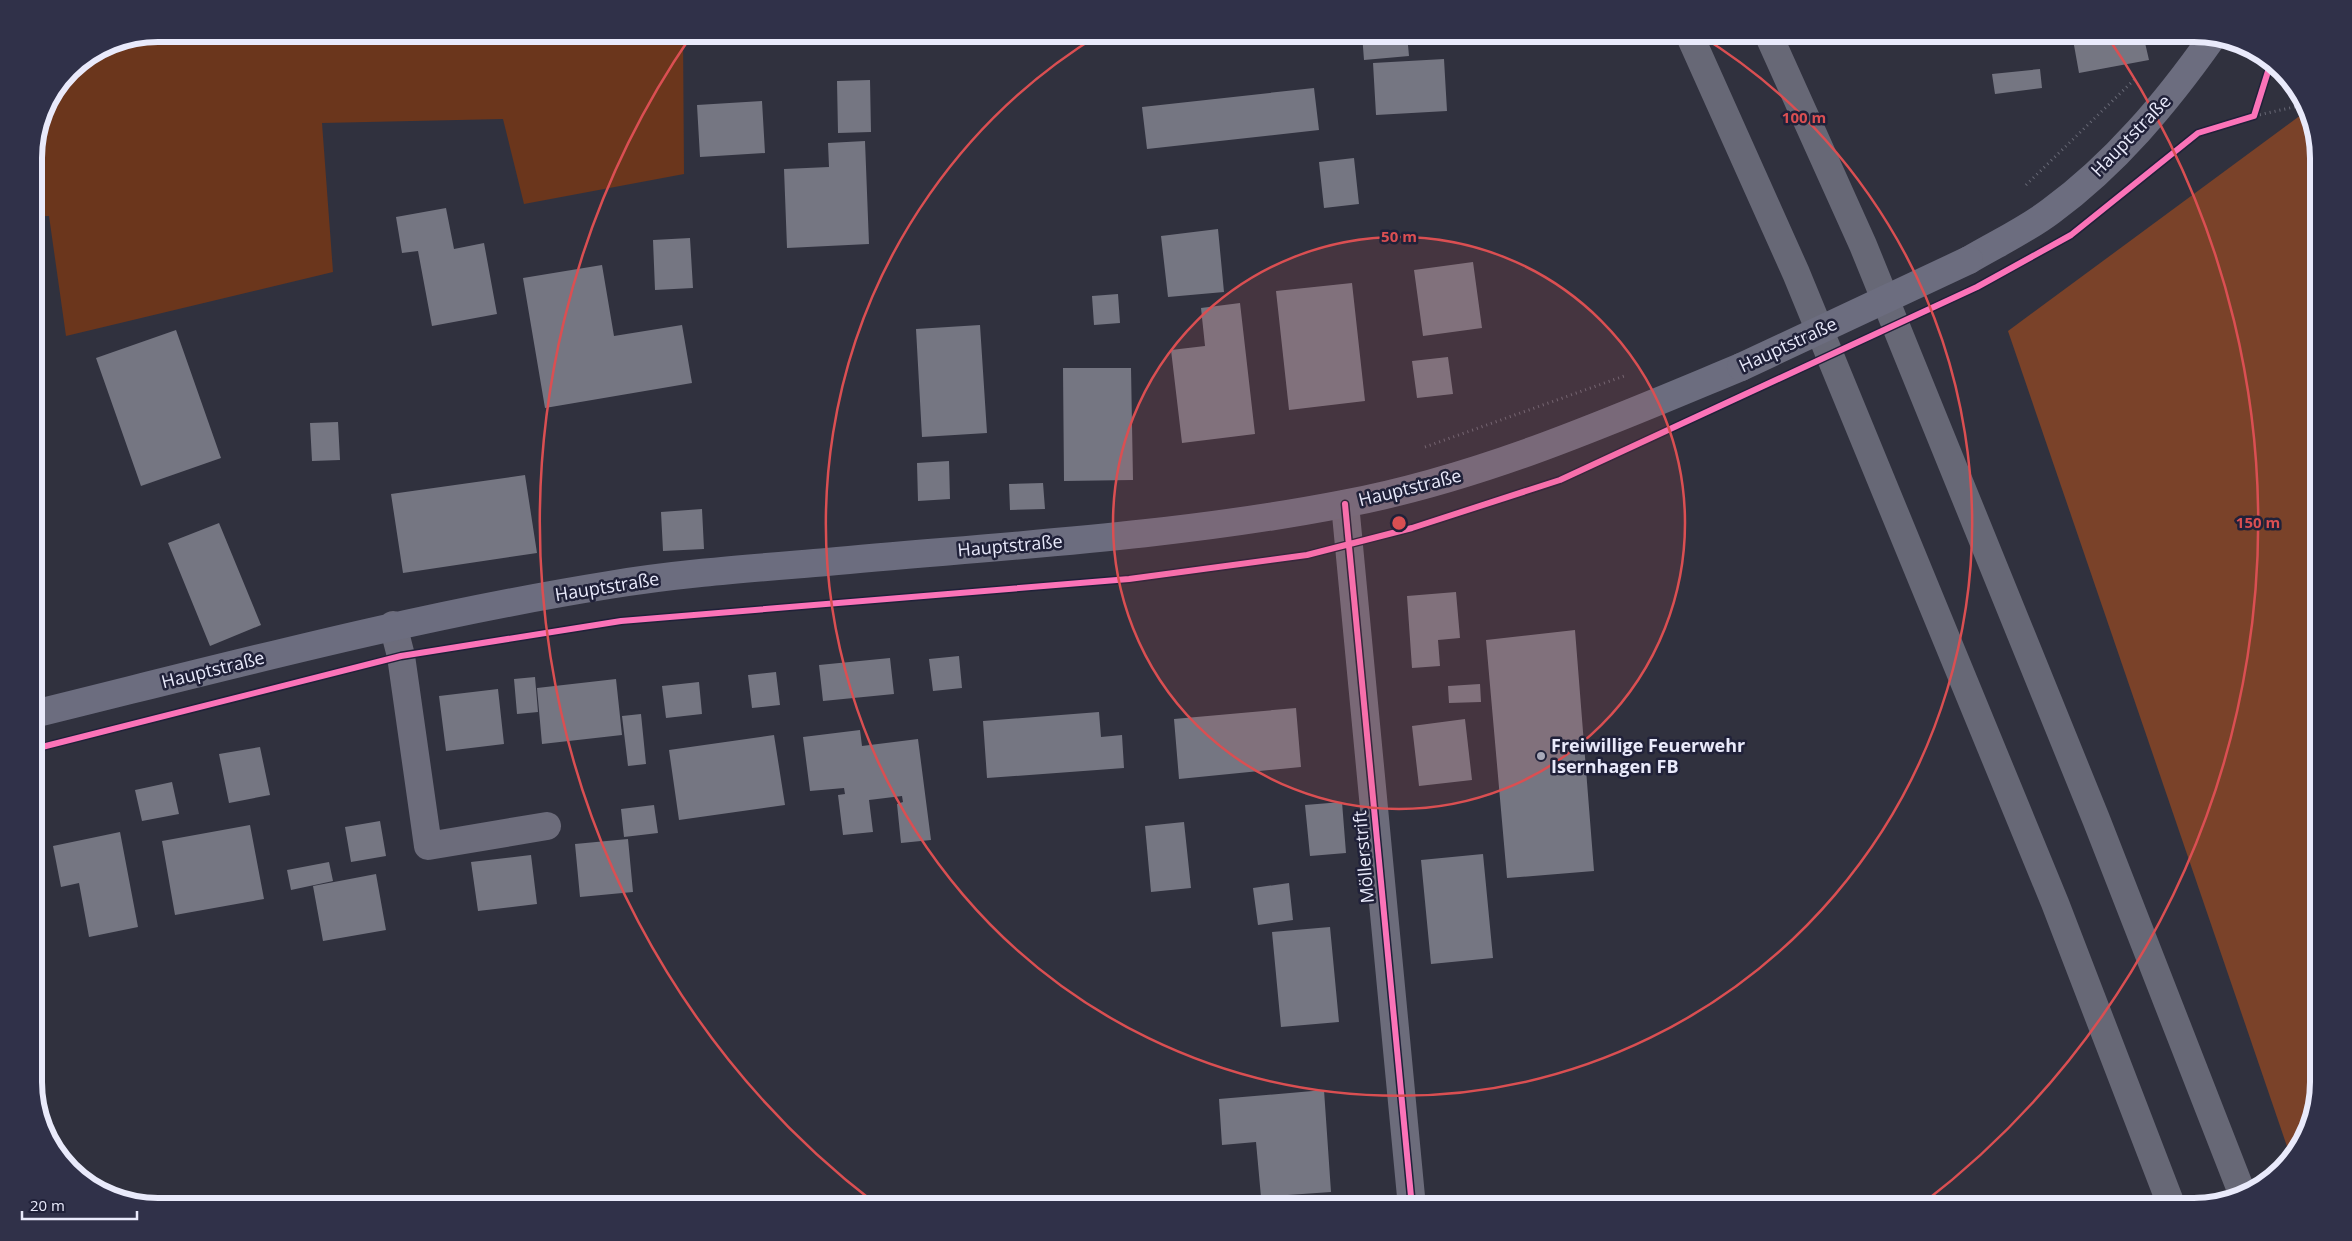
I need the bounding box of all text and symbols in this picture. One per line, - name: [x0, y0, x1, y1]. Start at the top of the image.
- street label: Hauptstraße: [2085, 89, 2176, 182]
- text: 100 m: [1782, 107, 1826, 127]
- text: 50 m: [1381, 226, 1417, 246]
- street label: Hauptstraße: [1735, 311, 1840, 377]
- street label: Hauptstraße: [1356, 463, 1464, 511]
- text: 150 m: [2236, 512, 2280, 532]
- centre of rings: [1390, 514, 1408, 532]
- street label: Hauptstraße: [956, 528, 1063, 562]
- street label: Hauptstraße: [553, 566, 661, 606]
- street label: Hauptstraße: [159, 645, 267, 693]
- place label: Freiwillige Feuerwehr Isernhagen FB: [1551, 733, 1745, 778]
- marker: Freiwillige Feuerwehr Isernhagen FB: [1535, 750, 1547, 762]
- street label: Möllerstrift: [1347, 810, 1379, 904]
- scale bar: [22, 1188, 138, 1220]
- text: 20 m: [30, 1195, 65, 1215]

